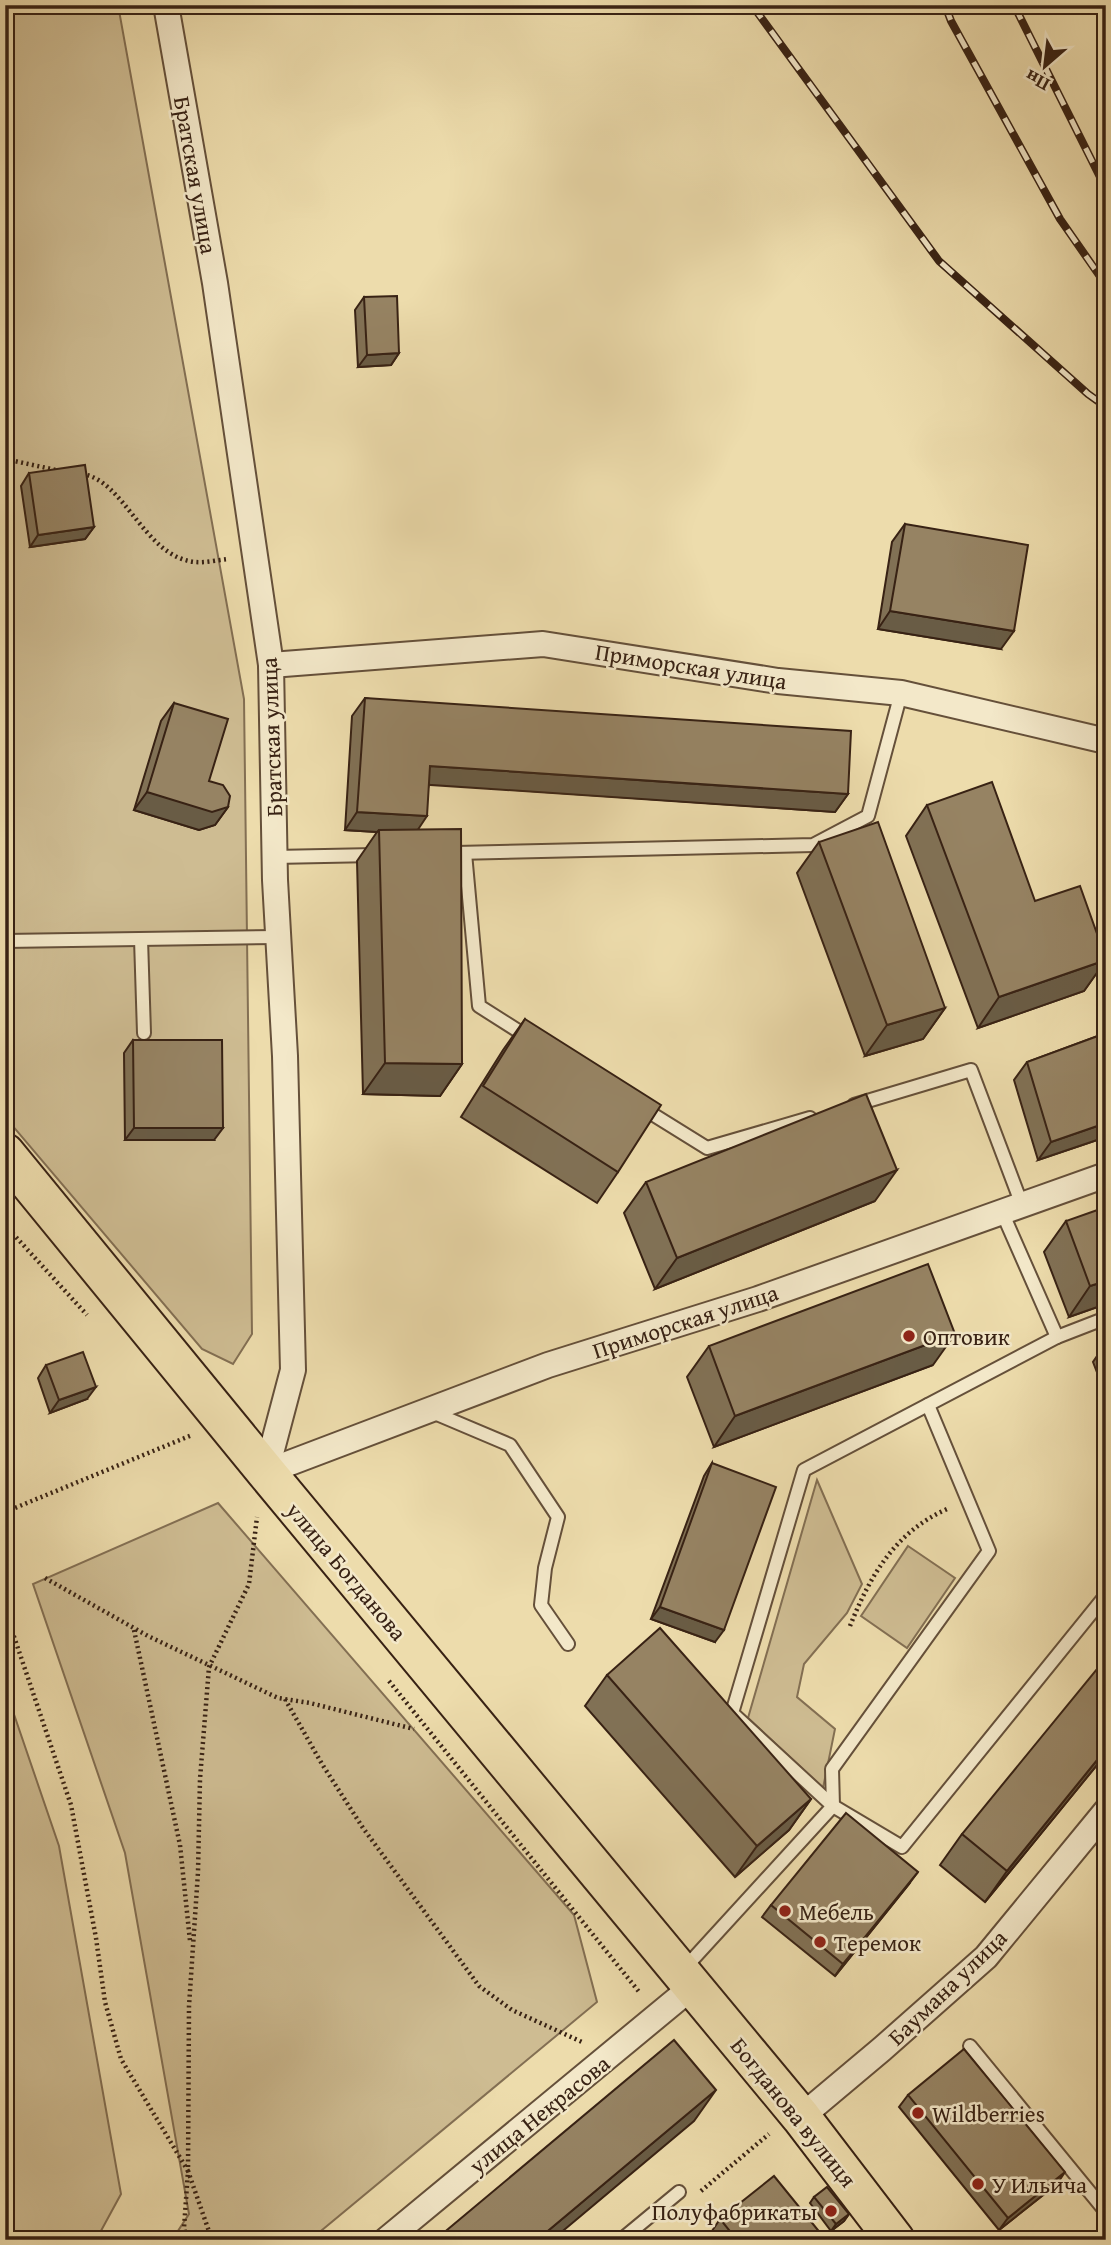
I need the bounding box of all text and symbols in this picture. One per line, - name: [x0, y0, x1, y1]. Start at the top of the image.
- north arrow: [1010, 32, 1080, 102]
- text: Пн: [1019, 63, 1054, 99]
- street label: Братская улица: [166, 94, 226, 256]
- street label: Приморская улица: [593, 635, 789, 697]
- street label: Братская улица: [252, 657, 290, 817]
- street label: Приморская улица: [588, 1275, 782, 1367]
- place label: Оптовик: [923, 1320, 1010, 1353]
- marker: Оптовик: [901, 1328, 917, 1344]
- street label: улица Богданова: [278, 1494, 415, 1648]
- place label: Мебель: [799, 1895, 874, 1928]
- marker: Мебель: [777, 1903, 793, 1919]
- street label: Баумана улица: [880, 1921, 1014, 2053]
- place label: Теремок: [834, 1926, 921, 1959]
- marker: Теремок: [812, 1934, 828, 1950]
- street label: Богданова вулиця: [723, 2030, 865, 2194]
- street label: улица Некрасова: [461, 2047, 617, 2182]
- place label: Wildberries: [932, 2097, 1045, 2130]
- marker: Wildberries: [910, 2105, 926, 2121]
- place label: У Ильича: [992, 2168, 1087, 2201]
- marker: У Ильича: [970, 2176, 986, 2192]
- place label: Полуфабрикаты: [652, 2195, 817, 2228]
- marker: Полуфабрикаты: [823, 2203, 839, 2219]

